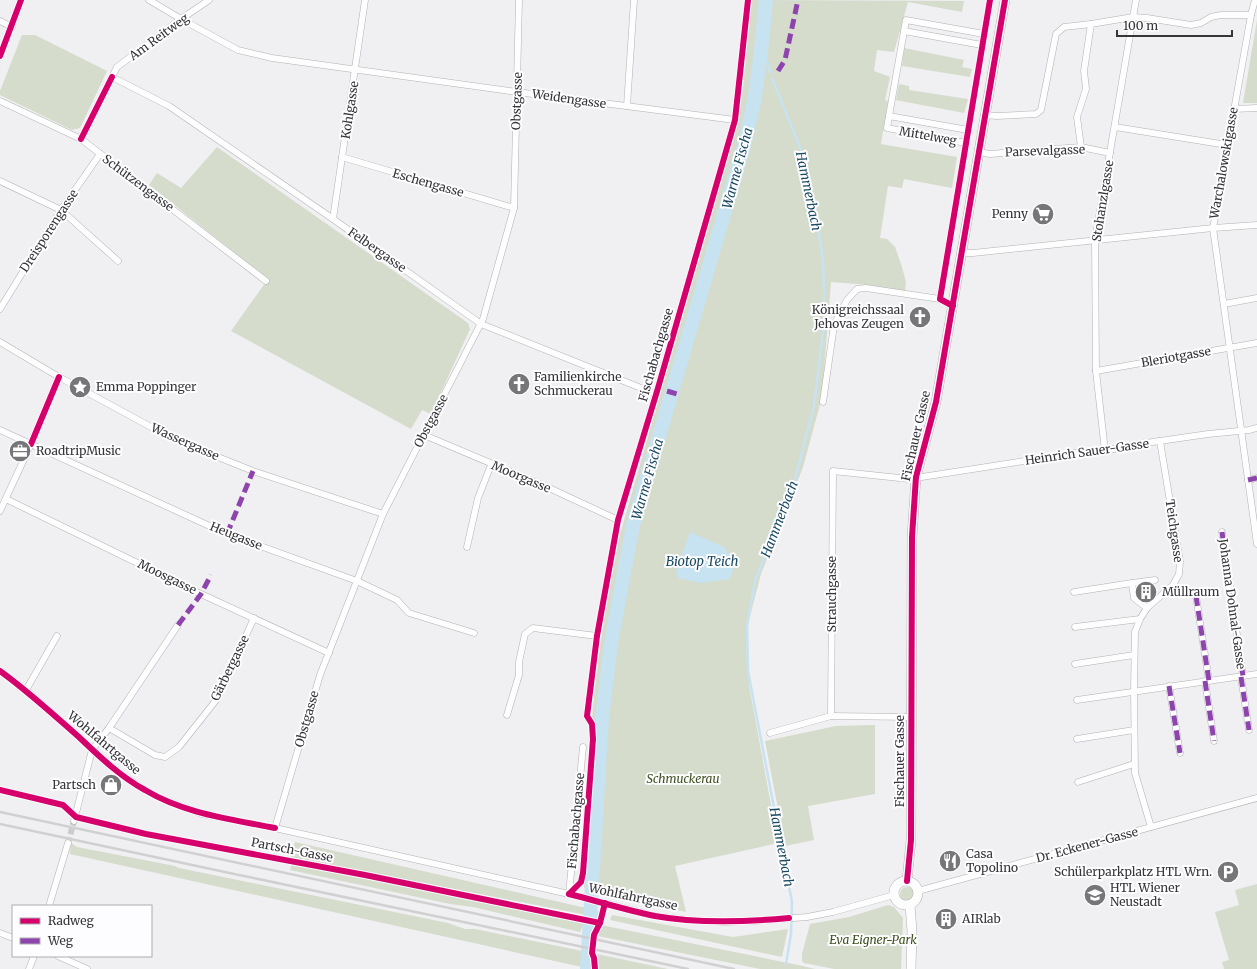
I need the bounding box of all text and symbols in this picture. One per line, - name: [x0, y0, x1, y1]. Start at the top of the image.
- street label: Am Reitweg: [125, 10, 192, 64]
- scale bar: [1117, 12, 1232, 38]
- text: 100 m: [1123, 18, 1158, 33]
- street label: Obstgasse: [508, 72, 525, 130]
- street label: Kohlgasse: [338, 80, 361, 140]
- street label: Weidengasse: [530, 86, 607, 111]
- street label: Warchalowskigasse: [1206, 106, 1241, 221]
- street label: Mittelweg: [898, 123, 959, 148]
- water label: Warme Fischa: [719, 126, 756, 211]
- street label: Parsevalgasse: [1005, 142, 1085, 159]
- water label: Hammerbach: [792, 149, 825, 232]
- street label: Schützengasse: [100, 151, 177, 214]
- street label: Stohanzlgasse: [1089, 159, 1116, 243]
- street label: Eschengasse: [391, 165, 465, 200]
- street label: Dreisporengasse: [16, 187, 81, 275]
- supermarket icon: Penny: [1030, 201, 1056, 227]
- place label: Penny: [992, 206, 1028, 221]
- street label: Felbergasse: [345, 224, 409, 275]
- place label: Königreichssaal Jehovas Zeugen: [812, 302, 904, 331]
- church icon: Königreichssaal Jehovas Zeugen: [907, 304, 933, 330]
- street label: Fischabachgasse: [635, 306, 676, 403]
- street label: Bleriotgasse: [1140, 343, 1212, 370]
- place label: Familienkirche Schmuckerau: [534, 369, 622, 398]
- church icon: Familienkirche Schmuckerau: [506, 371, 532, 397]
- place icon: Emma Poppinger: [67, 374, 93, 400]
- place label: Emma Poppinger: [96, 379, 197, 394]
- street label: Fischauer Gasse: [898, 389, 933, 483]
- street label: Obstgasse: [410, 392, 451, 450]
- street label: Wassergasse: [148, 419, 222, 463]
- street label: Heinrich Sauer-Gasse: [1024, 435, 1150, 468]
- water label: Warme Fischa: [628, 437, 667, 521]
- office icon: RoadtripMusic: [7, 438, 33, 464]
- place label: RoadtripMusic: [36, 443, 121, 458]
- street label: Moorgasse: [489, 457, 553, 496]
- water label: Hammerbach: [757, 478, 802, 561]
- street label: Teichgasse: [1163, 498, 1186, 563]
- street label: Heugasse: [208, 518, 264, 553]
- street label: Johanna Dohnal-Gasse: [1216, 537, 1249, 670]
- water label: Biotop Teich: [666, 553, 738, 570]
- street label: Moosgasse: [135, 556, 199, 597]
- street label: Strauchgasse: [824, 556, 839, 632]
- building icon: Müllraum: [1133, 579, 1159, 605]
- place label: Müllraum: [1162, 584, 1220, 599]
- street label: Gärbergasse: [207, 633, 252, 703]
- street label: Obstgasse: [291, 689, 322, 749]
- street label: Wohlfahrtgasse: [64, 707, 144, 777]
- street label: Fischauer Gasse: [892, 715, 907, 807]
- park label: Schmuckerau: [646, 771, 720, 786]
- shop icon: Partsch: [98, 772, 124, 798]
- street label: Fischabachgasse: [564, 772, 587, 870]
- place label: Partsch: [52, 777, 96, 792]
- water label: Hammerbach: [765, 805, 798, 888]
- street label: Dr. Eckener-Gasse: [1034, 824, 1140, 865]
- street label: Partsch-Gasse: [250, 834, 334, 865]
- place label: Casa Topolino: [966, 846, 1018, 875]
- restaurant icon: Casa Topolino: [937, 848, 963, 874]
- parking icon: Schülerparkplatz HTL Wrn.: [1215, 859, 1241, 885]
- place label: Schülerparkplatz HTL Wrn.: [1054, 864, 1212, 879]
- street label: Wohlfahrtgasse: [586, 880, 679, 913]
- place label: HTL Wiener Neustadt: [1110, 880, 1181, 909]
- school or university icon: HTL Wiener Neustadt: [1082, 882, 1108, 908]
- legend: [12, 905, 152, 957]
- building icon: AIRlab: [933, 906, 959, 932]
- place label: AIRlab: [961, 911, 1001, 926]
- text: Radweg: [48, 913, 94, 928]
- park label: Eva Eigner-Park: [829, 932, 917, 947]
- text: Weg: [47, 933, 74, 948]

